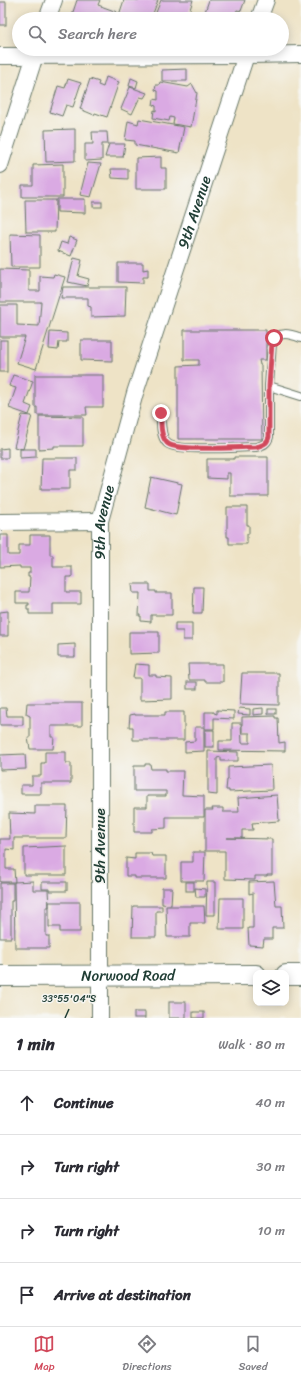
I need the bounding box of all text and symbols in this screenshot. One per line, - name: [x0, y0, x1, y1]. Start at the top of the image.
- search box: [12, 12, 289, 56]
- text: Search here: [58, 21, 137, 47]
- icon: search: [26, 23, 48, 45]
- street label: 9th Avenue: [170, 172, 219, 252]
- route start: [265, 329, 283, 347]
- route end: [152, 404, 170, 422]
- street label: 9th Avenue: [87, 482, 122, 560]
- street label: 9th Avenue: [87, 808, 113, 884]
- street label: Norwood Road: [81, 962, 176, 989]
- map controls: [253, 970, 289, 1006]
- button: layers: [253, 970, 289, 1006]
- text: 33°55'04"S: [42, 990, 97, 1008]
- text: 1 min: [16, 1029, 55, 1059]
- text: Walk · 80 m: [218, 1033, 285, 1056]
- text: Continue: [54, 1090, 114, 1116]
- text: 40 m: [255, 1091, 285, 1114]
- icon: ahead: [16, 1092, 38, 1114]
- text: Turn right: [54, 1154, 119, 1180]
- text: 30 m: [256, 1155, 285, 1178]
- icon: right: [16, 1156, 38, 1178]
- text: Turn right: [54, 1218, 119, 1244]
- text: 10 m: [258, 1219, 285, 1242]
- icon: right: [16, 1220, 38, 1242]
- text: Arrive at destination: [54, 1282, 191, 1308]
- icon: arrive: [16, 1284, 38, 1306]
- tab: Map: [33, 1333, 55, 1376]
- tab: Directions: [122, 1333, 172, 1376]
- tab: Saved: [239, 1333, 268, 1376]

